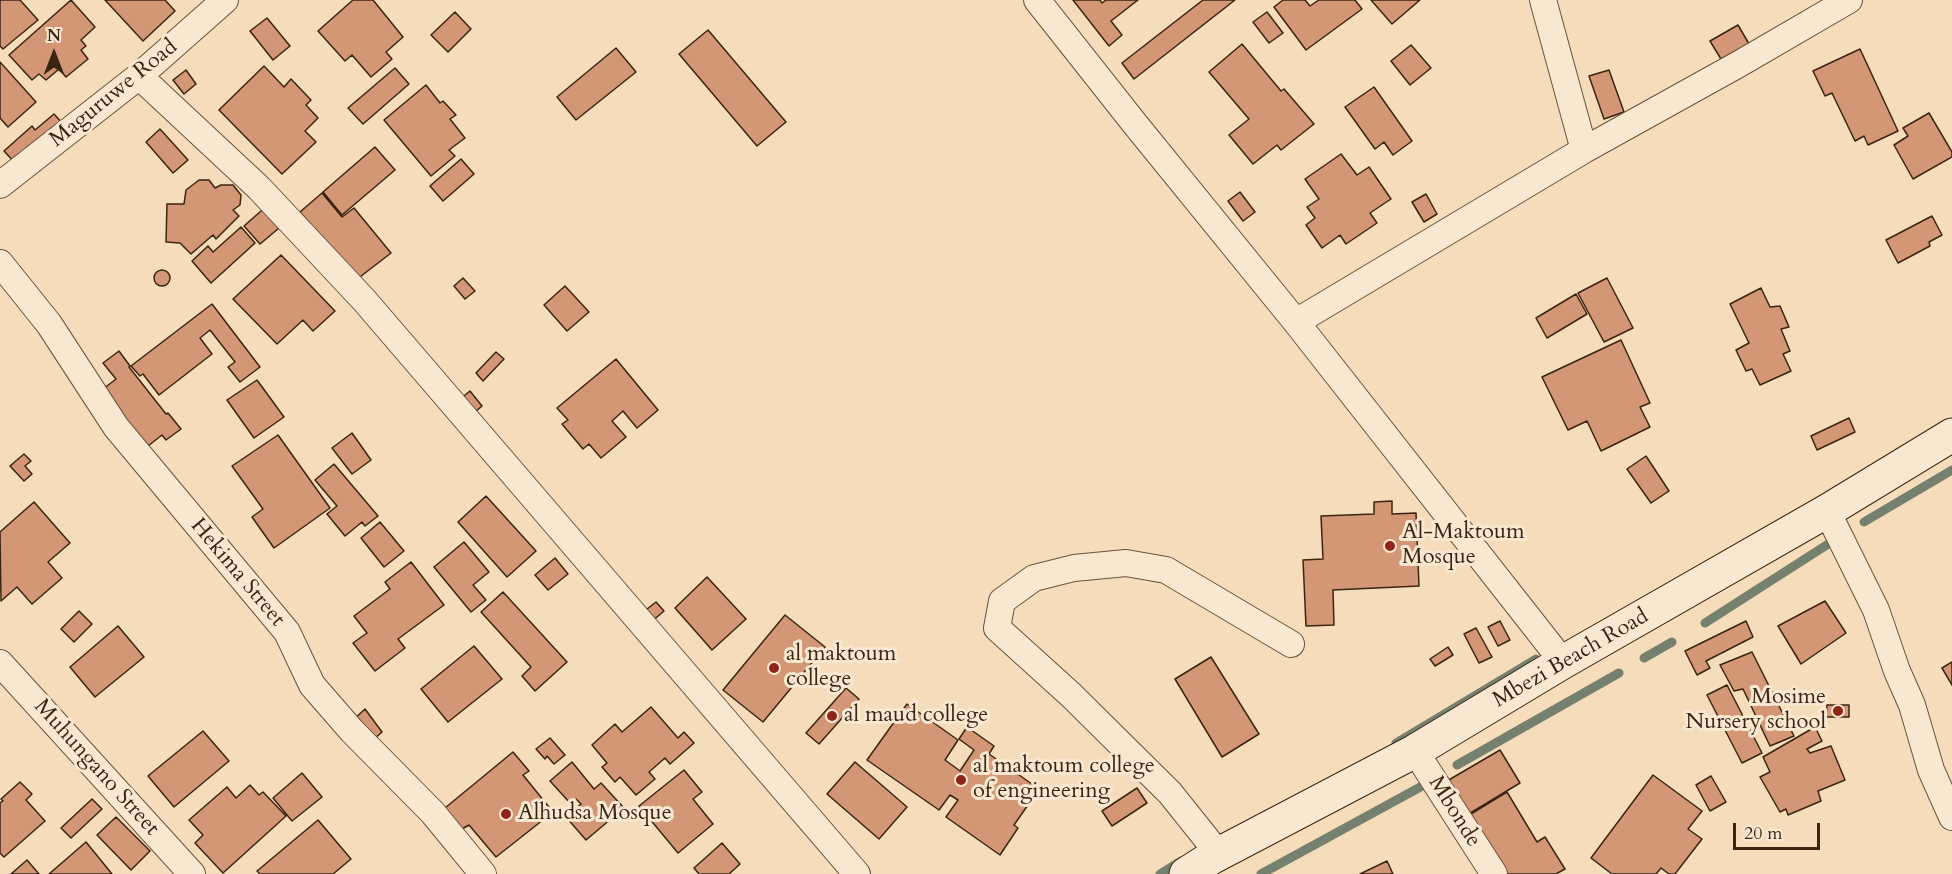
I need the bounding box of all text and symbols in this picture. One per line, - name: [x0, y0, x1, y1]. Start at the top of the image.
- north arrow: [24, 24, 84, 84]
- text: N: [47, 25, 61, 47]
- street label: Maguruwe Road: [45, 34, 183, 154]
- street label: Hekima Street: [184, 513, 290, 633]
- place label: Al-Maktoum Mosque: [1402, 520, 1525, 572]
- marker: Al-Maktoum Mosque: [1383, 539, 1397, 553]
- street label: Mbezi Beach Road: [1489, 604, 1653, 714]
- place label: al maktoum college: [786, 642, 896, 694]
- marker: al maktoum college: [767, 661, 781, 675]
- place label: Mosime Nursery school: [1685, 685, 1826, 736]
- street label: Muhungano Street: [28, 694, 164, 842]
- place label: al maud college: [844, 703, 988, 729]
- marker: Mosime Nursery school: [1831, 704, 1845, 718]
- marker: al maud college: [825, 709, 839, 723]
- place label: al maktoum college of engineering: [973, 754, 1155, 806]
- street label: Mbonde: [1422, 772, 1486, 852]
- marker: al maktoum college of engineering: [954, 773, 968, 787]
- place label: Alhudsa Mosque: [518, 801, 672, 827]
- marker: Alhudsa Mosque: [499, 807, 513, 821]
- scale bar: [1736, 811, 1823, 849]
- text: 20 m: [1744, 821, 1783, 846]

